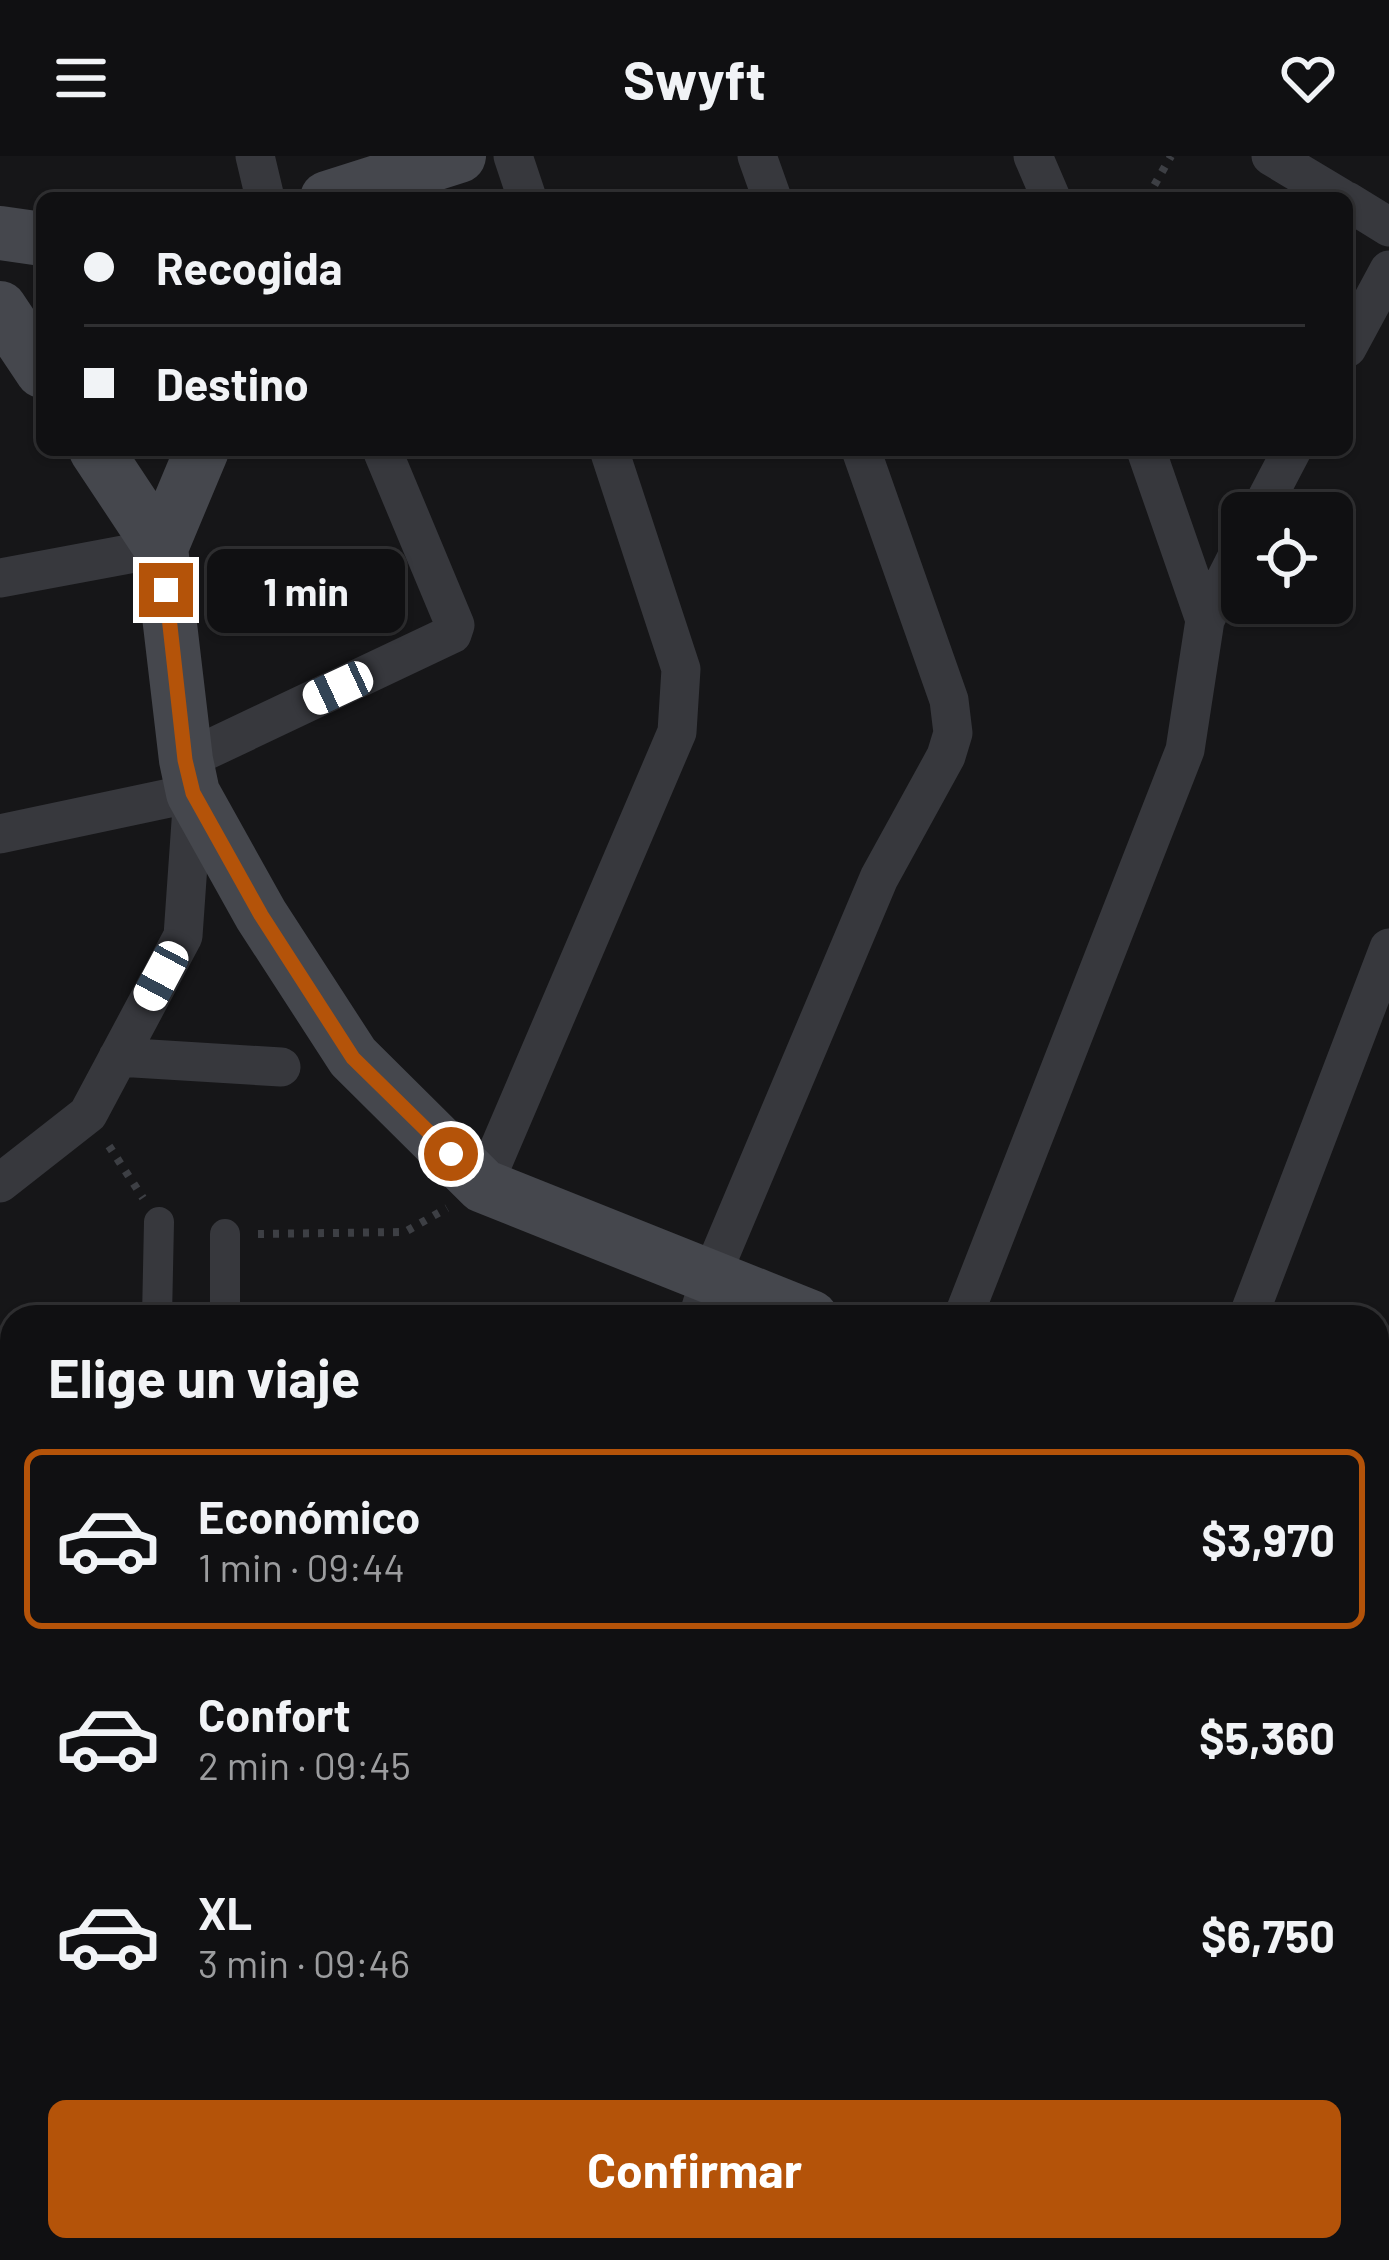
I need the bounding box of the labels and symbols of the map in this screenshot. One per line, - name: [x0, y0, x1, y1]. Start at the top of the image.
- callout: 1 min: [208, 548, 406, 632]
- route end: [139, 563, 193, 617]
- car: [298, 656, 378, 720]
- car: [128, 936, 194, 1016]
- route start: [424, 1127, 478, 1181]

